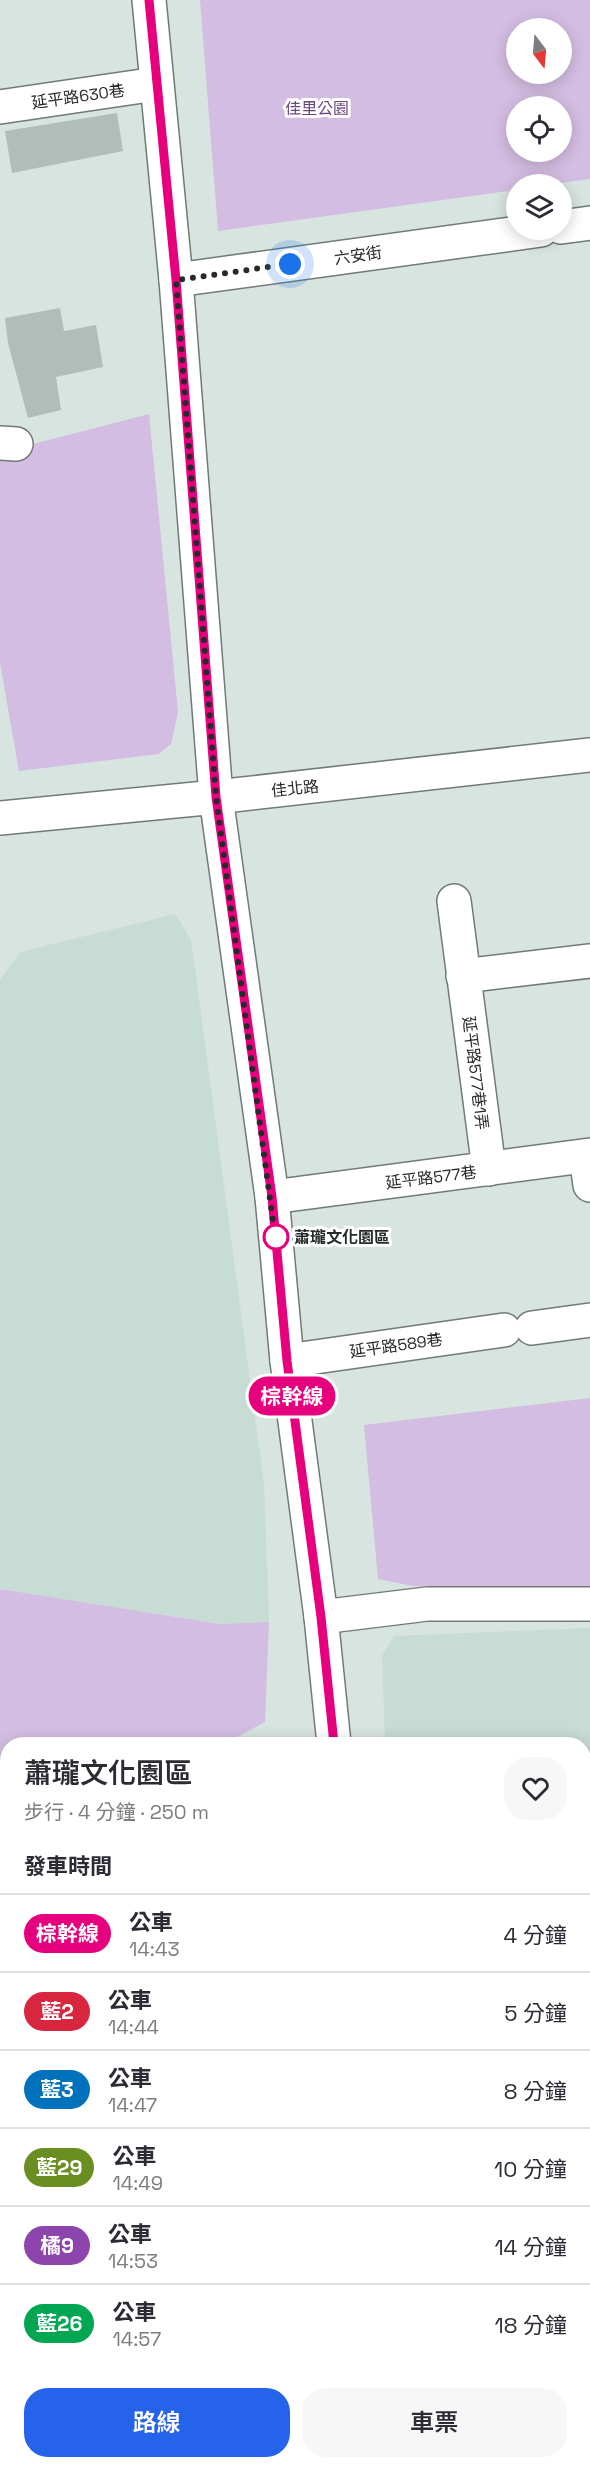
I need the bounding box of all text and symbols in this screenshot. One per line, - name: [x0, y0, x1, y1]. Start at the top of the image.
- north arrow: [506, 18, 572, 84]
- map controls: [506, 18, 572, 240]
- street label: 延平路630巷: [30, 80, 126, 113]
- button: locate: [506, 96, 572, 162]
- park label: 佳里公園: [285, 98, 349, 119]
- button: layers: [506, 174, 572, 240]
- street label: 六安街: [333, 242, 383, 269]
- your location: [275, 249, 305, 279]
- street label: 佳北路: [270, 776, 320, 801]
- street label: 延平路577巷1弄: [458, 1015, 493, 1131]
- street label: 延平路577巷: [384, 1162, 478, 1193]
- marker: 蕭瓏文化園區: [263, 1224, 289, 1250]
- place label: 蕭瓏文化園區: [294, 1227, 390, 1248]
- street label: 延平路589巷: [348, 1329, 444, 1362]
- line badge: 棕幹線: [258, 1376, 326, 1416]
- text: 棕幹線: [261, 1383, 324, 1410]
- text: 蕭瓏文化園區: [24, 1755, 192, 1791]
- button: heart: [504, 1757, 567, 1820]
- text: 步行 · 4 分鐘 · 250 m: [24, 1799, 209, 1825]
- text: 發車時間: [24, 1852, 112, 1880]
- text: 公車: [129, 1908, 173, 1936]
- text: 棕幹線: [36, 1920, 99, 1947]
- text: 4 分鐘: [504, 1921, 567, 1949]
- text: 14:43: [129, 1936, 180, 1962]
- text: 公車: [108, 1986, 152, 2014]
- text: 藍2: [40, 1998, 74, 2025]
- text: 5 分鐘: [504, 1999, 567, 2027]
- text: 14:44: [108, 2014, 159, 2040]
- text: 公車: [108, 2064, 152, 2092]
- text: 藍3: [40, 2076, 74, 2103]
- text: 8 分鐘: [504, 2077, 567, 2105]
- text: 14:47: [108, 2092, 157, 2118]
- text: 公車: [112, 2142, 156, 2170]
- text: 藍29: [36, 2154, 82, 2181]
- text: 10 分鐘: [494, 2155, 567, 2183]
- text: 14:49: [112, 2170, 163, 2196]
- text: 公車: [108, 2220, 152, 2248]
- text: 橘9: [40, 2232, 74, 2259]
- text: 14 分鐘: [494, 2233, 567, 2261]
- text: 14:53: [108, 2248, 158, 2274]
- text: 公車: [112, 2298, 156, 2326]
- text: 藍26: [36, 2310, 82, 2337]
- text: 18 分鐘: [494, 2311, 567, 2339]
- text: 14:57: [112, 2326, 161, 2352]
- button: 路線: [24, 2388, 290, 2457]
- button: 車票: [302, 2388, 567, 2457]

